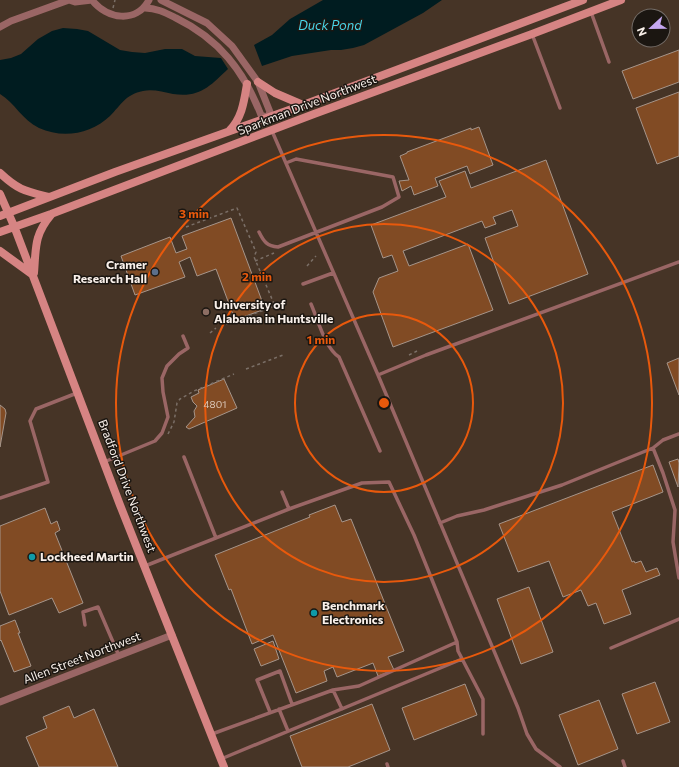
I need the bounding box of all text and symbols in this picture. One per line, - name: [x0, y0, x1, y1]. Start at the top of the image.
- north arrow: [631, 8, 671, 48]
- water label: Duck Pond: [298, 17, 362, 33]
- text: N: [634, 26, 649, 38]
- street label: Sparkman Drive Northwest: [235, 71, 378, 137]
- text: 3 min: [179, 206, 209, 220]
- place label: Cramer Research Hall: [73, 257, 147, 285]
- marker: Cramer Research Hall: [150, 267, 160, 277]
- text: 2 min: [242, 269, 272, 283]
- place label: University of Alabama in Huntsville: [214, 297, 333, 325]
- marker: University of Alabama in Huntsville: [201, 307, 211, 317]
- text: 1 min: [307, 332, 335, 346]
- centre of rings: [377, 396, 391, 410]
- house number: 4801: [204, 398, 226, 410]
- street label: Bradford Drive Northwest: [96, 417, 160, 554]
- place label: Lockheed Martin: [40, 549, 134, 563]
- marker: Lockheed Martin: [27, 552, 37, 562]
- place label: Benchmark Electronics: [322, 598, 385, 626]
- marker: Benchmark Electronics: [309, 608, 319, 618]
- street label: Allen Street Northwest: [21, 628, 142, 686]

